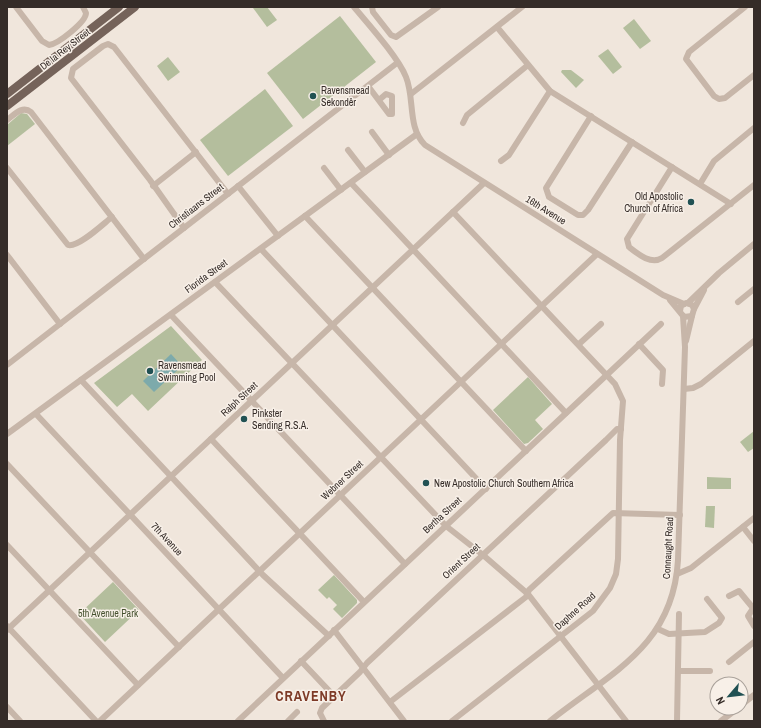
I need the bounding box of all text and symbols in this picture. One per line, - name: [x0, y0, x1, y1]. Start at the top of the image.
- street label: De la Rey Street: [37, 25, 93, 73]
- place label: Ravensmead Sekondêr: [321, 84, 369, 109]
- marker: Ravensmead Sekondêr: [308, 91, 318, 101]
- street label: Christiaans Street: [166, 180, 227, 231]
- place label: Old Apostolic Church of Africa: [624, 190, 683, 215]
- street label: 16th Avenue: [523, 192, 569, 228]
- marker: Old Apostolic Church of Africa: [686, 197, 696, 207]
- street label: Florida Street: [182, 256, 230, 296]
- place label: Ravensmead Swimming Pool: [158, 359, 216, 384]
- marker: Ravensmead Swimming Pool: [145, 366, 155, 376]
- street label: Ralph Street: [218, 378, 261, 419]
- place label: Pinkster Sending R.S.A.: [252, 407, 309, 432]
- marker: Pinkster Sending R.S.A.: [239, 414, 249, 424]
- street label: Webner Street: [318, 457, 366, 503]
- place label: New Apostolic Church Southern Africa: [434, 477, 574, 490]
- marker: New Apostolic Church Southern Africa: [421, 478, 431, 488]
- street label: Bertha Street: [420, 493, 465, 536]
- street label: Connaught Road: [660, 517, 676, 579]
- street label: 7th Avenue: [148, 520, 186, 559]
- street label: Orient Street: [439, 540, 483, 582]
- street label: Daphne Road: [552, 589, 598, 633]
- park label: 5th Avenue Park: [78, 607, 139, 620]
- north arrow: [709, 676, 749, 716]
- district label: CRAVENBY: [275, 687, 347, 705]
- text: N: [712, 695, 728, 707]

